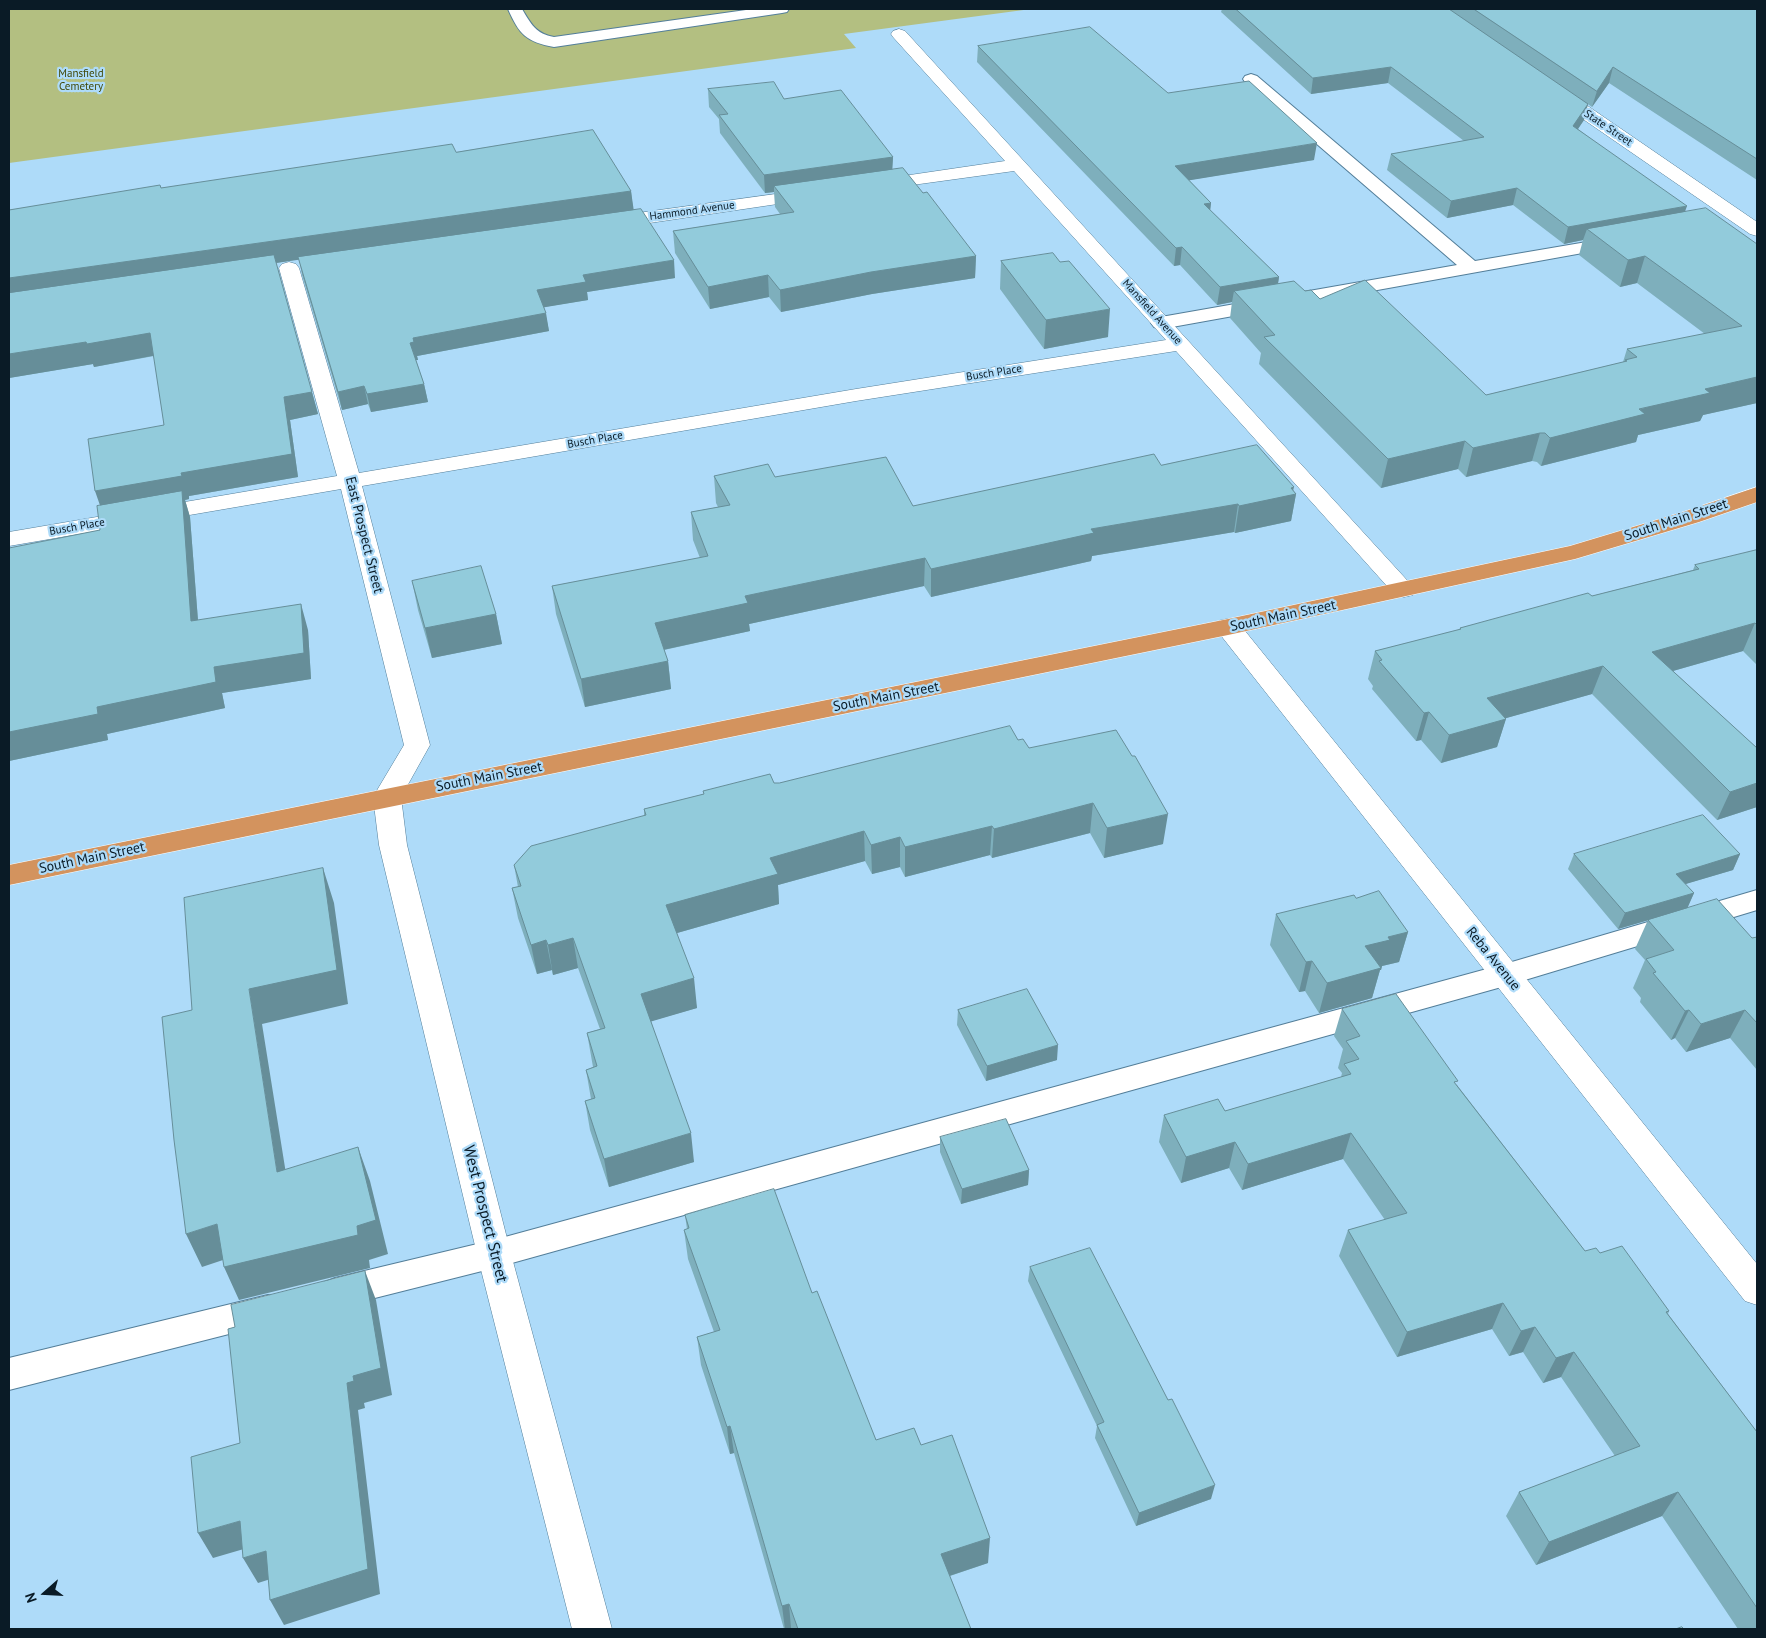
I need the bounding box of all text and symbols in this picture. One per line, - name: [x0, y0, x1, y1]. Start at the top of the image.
- park label: Mansfield Cemetery: [58, 67, 104, 93]
- street label: State Street: [1581, 107, 1635, 149]
- street label: Hammond Avenue: [649, 198, 735, 224]
- street label: Mansfield Avenue: [1119, 277, 1185, 347]
- street label: Busch Place: [965, 362, 1023, 384]
- street label: Busch Place: [566, 429, 624, 451]
- street label: East Prospect Street: [341, 475, 387, 595]
- street label: South Main Street: [1622, 495, 1730, 545]
- street label: Busch Place: [48, 516, 106, 538]
- street label: South Main Street: [1229, 597, 1337, 635]
- street label: South Main Street: [832, 678, 940, 716]
- street label: South Main Street: [435, 758, 543, 796]
- street label: South Main Street: [38, 839, 146, 877]
- street label: Reba Avenue: [1462, 924, 1524, 994]
- street label: West Prospect Street: [459, 1143, 511, 1285]
- north arrow: [20, 1568, 70, 1618]
- text: N: [21, 1591, 41, 1605]

